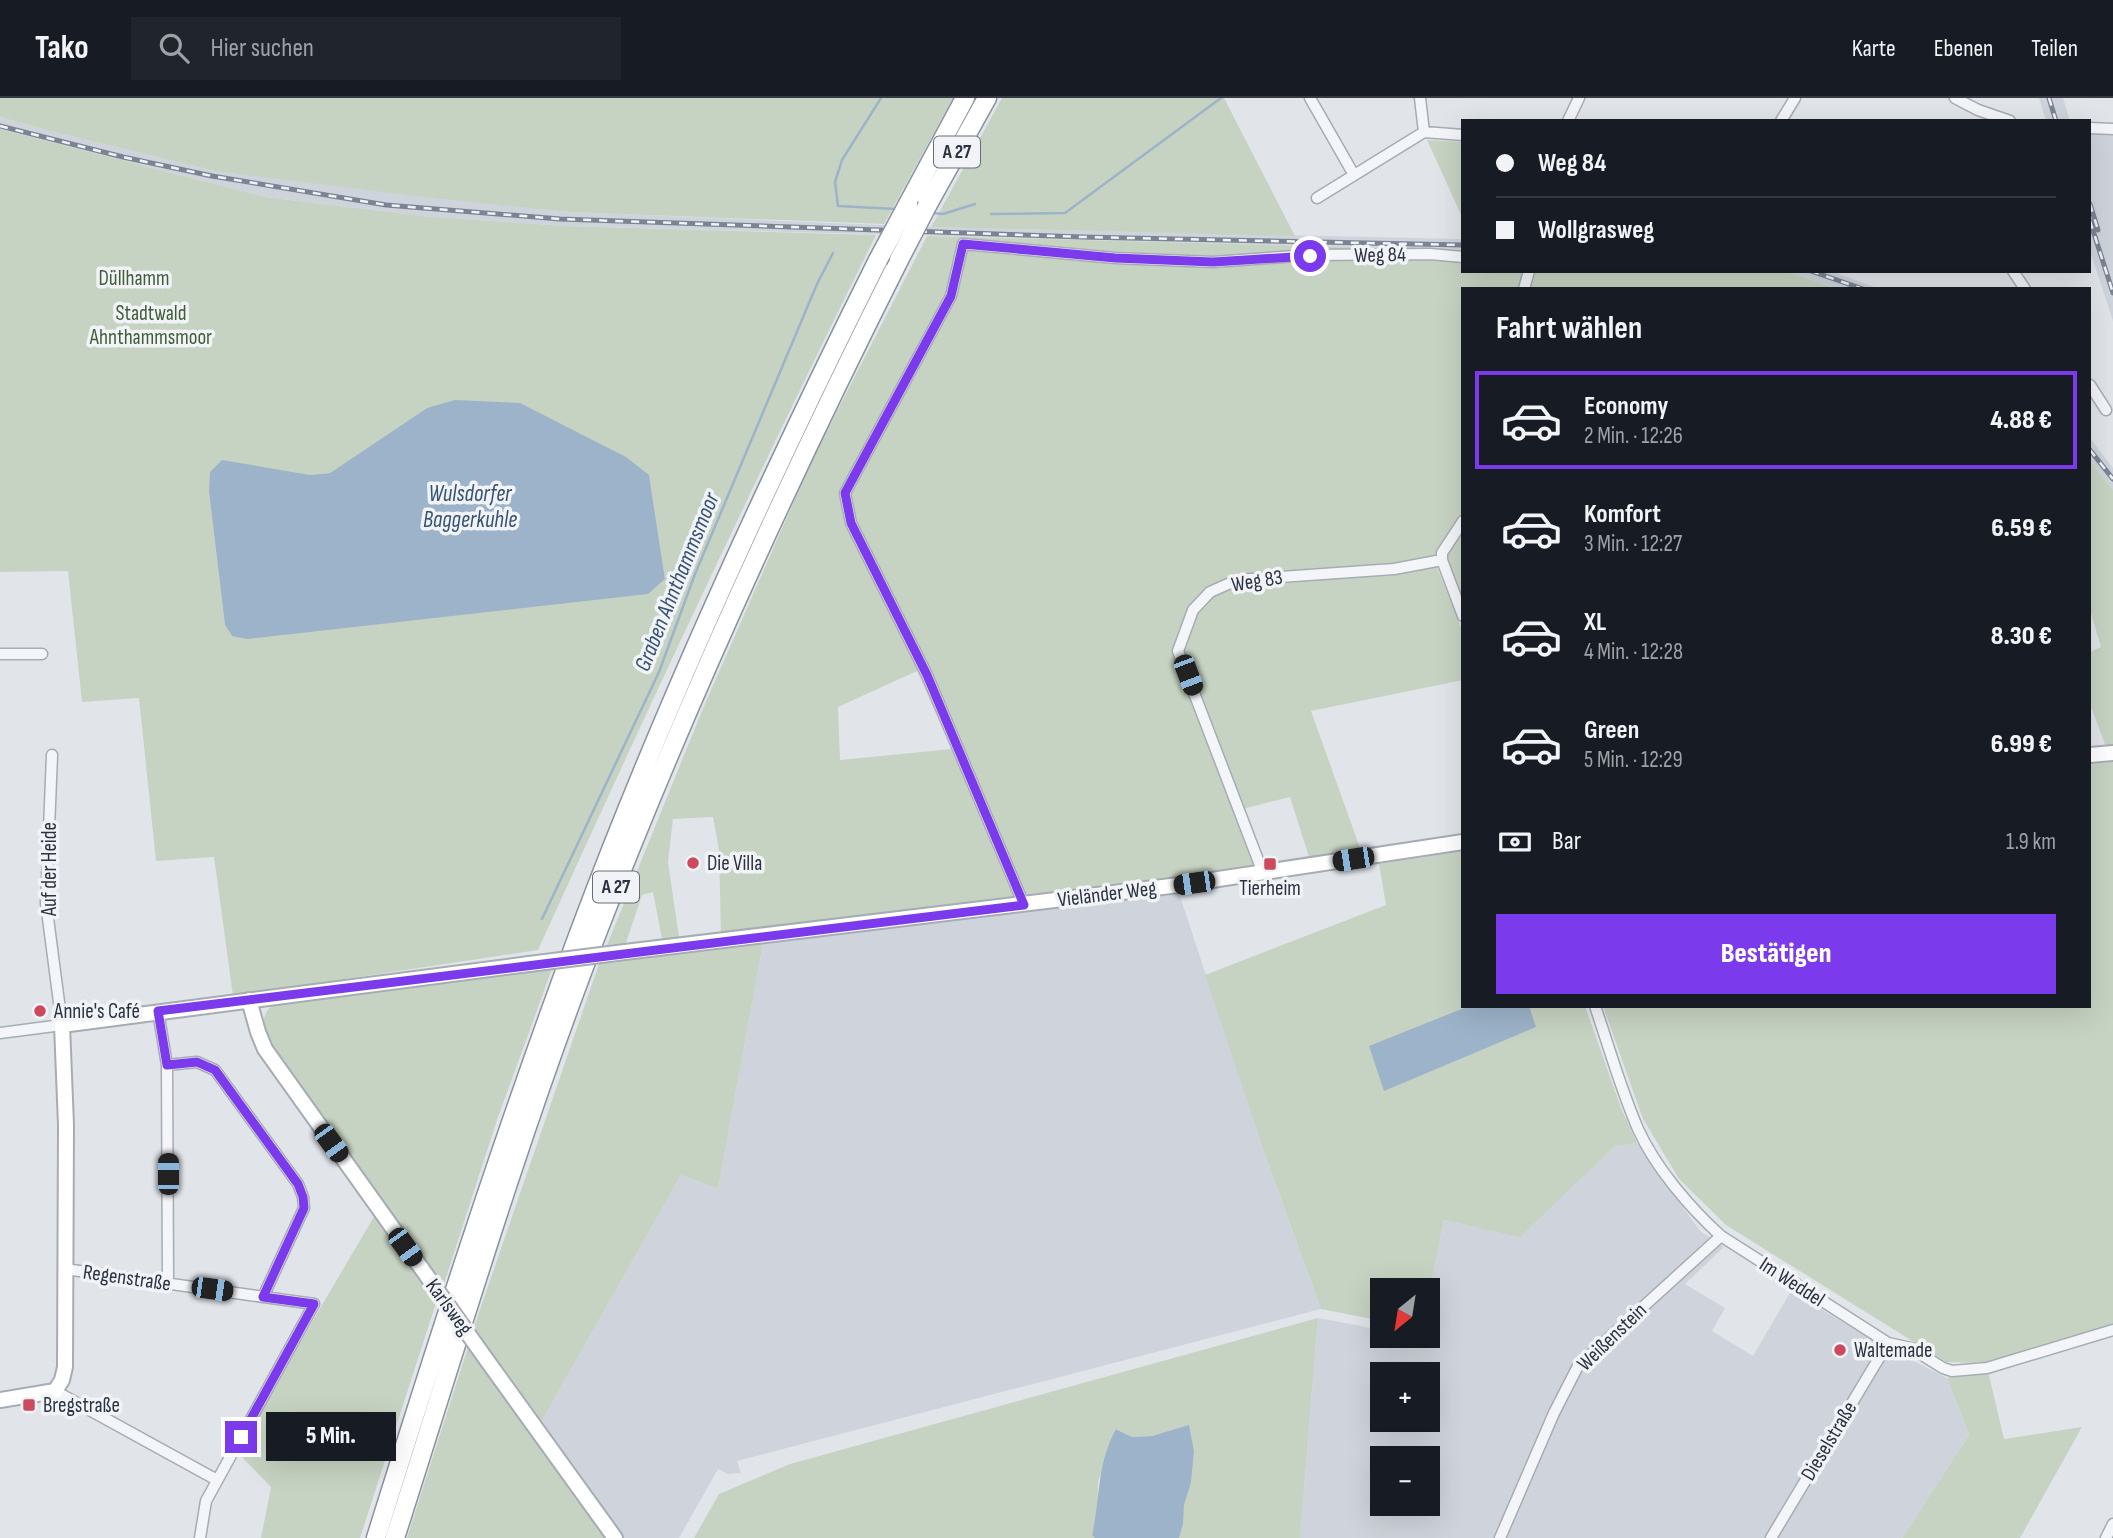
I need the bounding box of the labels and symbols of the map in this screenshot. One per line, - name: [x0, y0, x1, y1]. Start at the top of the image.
- road number: A 27: [934, 136, 980, 168]
- route start: [1294, 240, 1326, 272]
- street label: Weg 84: [1354, 242, 1406, 268]
- park label: Düllhamm: [99, 266, 169, 291]
- park label: Stadtwald Ahnthammsmoor: [89, 301, 212, 350]
- water label: Wulsdorfer Baggerkuhle: [423, 480, 517, 534]
- water label: Graben Ahnthammsmoor: [628, 487, 726, 675]
- street label: Weg 83: [1230, 565, 1284, 597]
- car: [1171, 652, 1206, 698]
- street label: Auf der Heide: [37, 822, 62, 917]
- car: [1331, 845, 1376, 873]
- place label: Die Villa: [707, 851, 762, 876]
- marker: Die Villa: [685, 855, 701, 871]
- marker: Tierheim: [1262, 856, 1278, 872]
- car: [1172, 870, 1217, 896]
- road number: A 27: [593, 872, 639, 902]
- street label: Vieländer Weg: [1056, 876, 1158, 912]
- place label: Tierheim: [1239, 876, 1301, 901]
- place label: Annie's Café: [53, 999, 140, 1024]
- marker: Annie's Café: [32, 1003, 48, 1019]
- car: [311, 1120, 352, 1166]
- car: [158, 1153, 179, 1195]
- car: [385, 1224, 426, 1270]
- street label: Im Weddel: [1755, 1252, 1829, 1312]
- street label: Regenstraße: [81, 1259, 173, 1297]
- street label: Karlsweg: [420, 1274, 478, 1340]
- car: [190, 1276, 235, 1302]
- north arrow: [1370, 1278, 1440, 1348]
- street label: Weißenstein: [1572, 1298, 1652, 1376]
- place label: Waltemade: [1854, 1338, 1933, 1363]
- marker: Waltemade: [1832, 1342, 1848, 1358]
- place label: Bregstraße: [43, 1393, 120, 1418]
- marker: Bregstraße: [21, 1397, 37, 1413]
- street label: Dieselstraße: [1796, 1397, 1862, 1485]
- callout: 5 Min.: [266, 1412, 395, 1462]
- route end: [225, 1421, 257, 1453]

